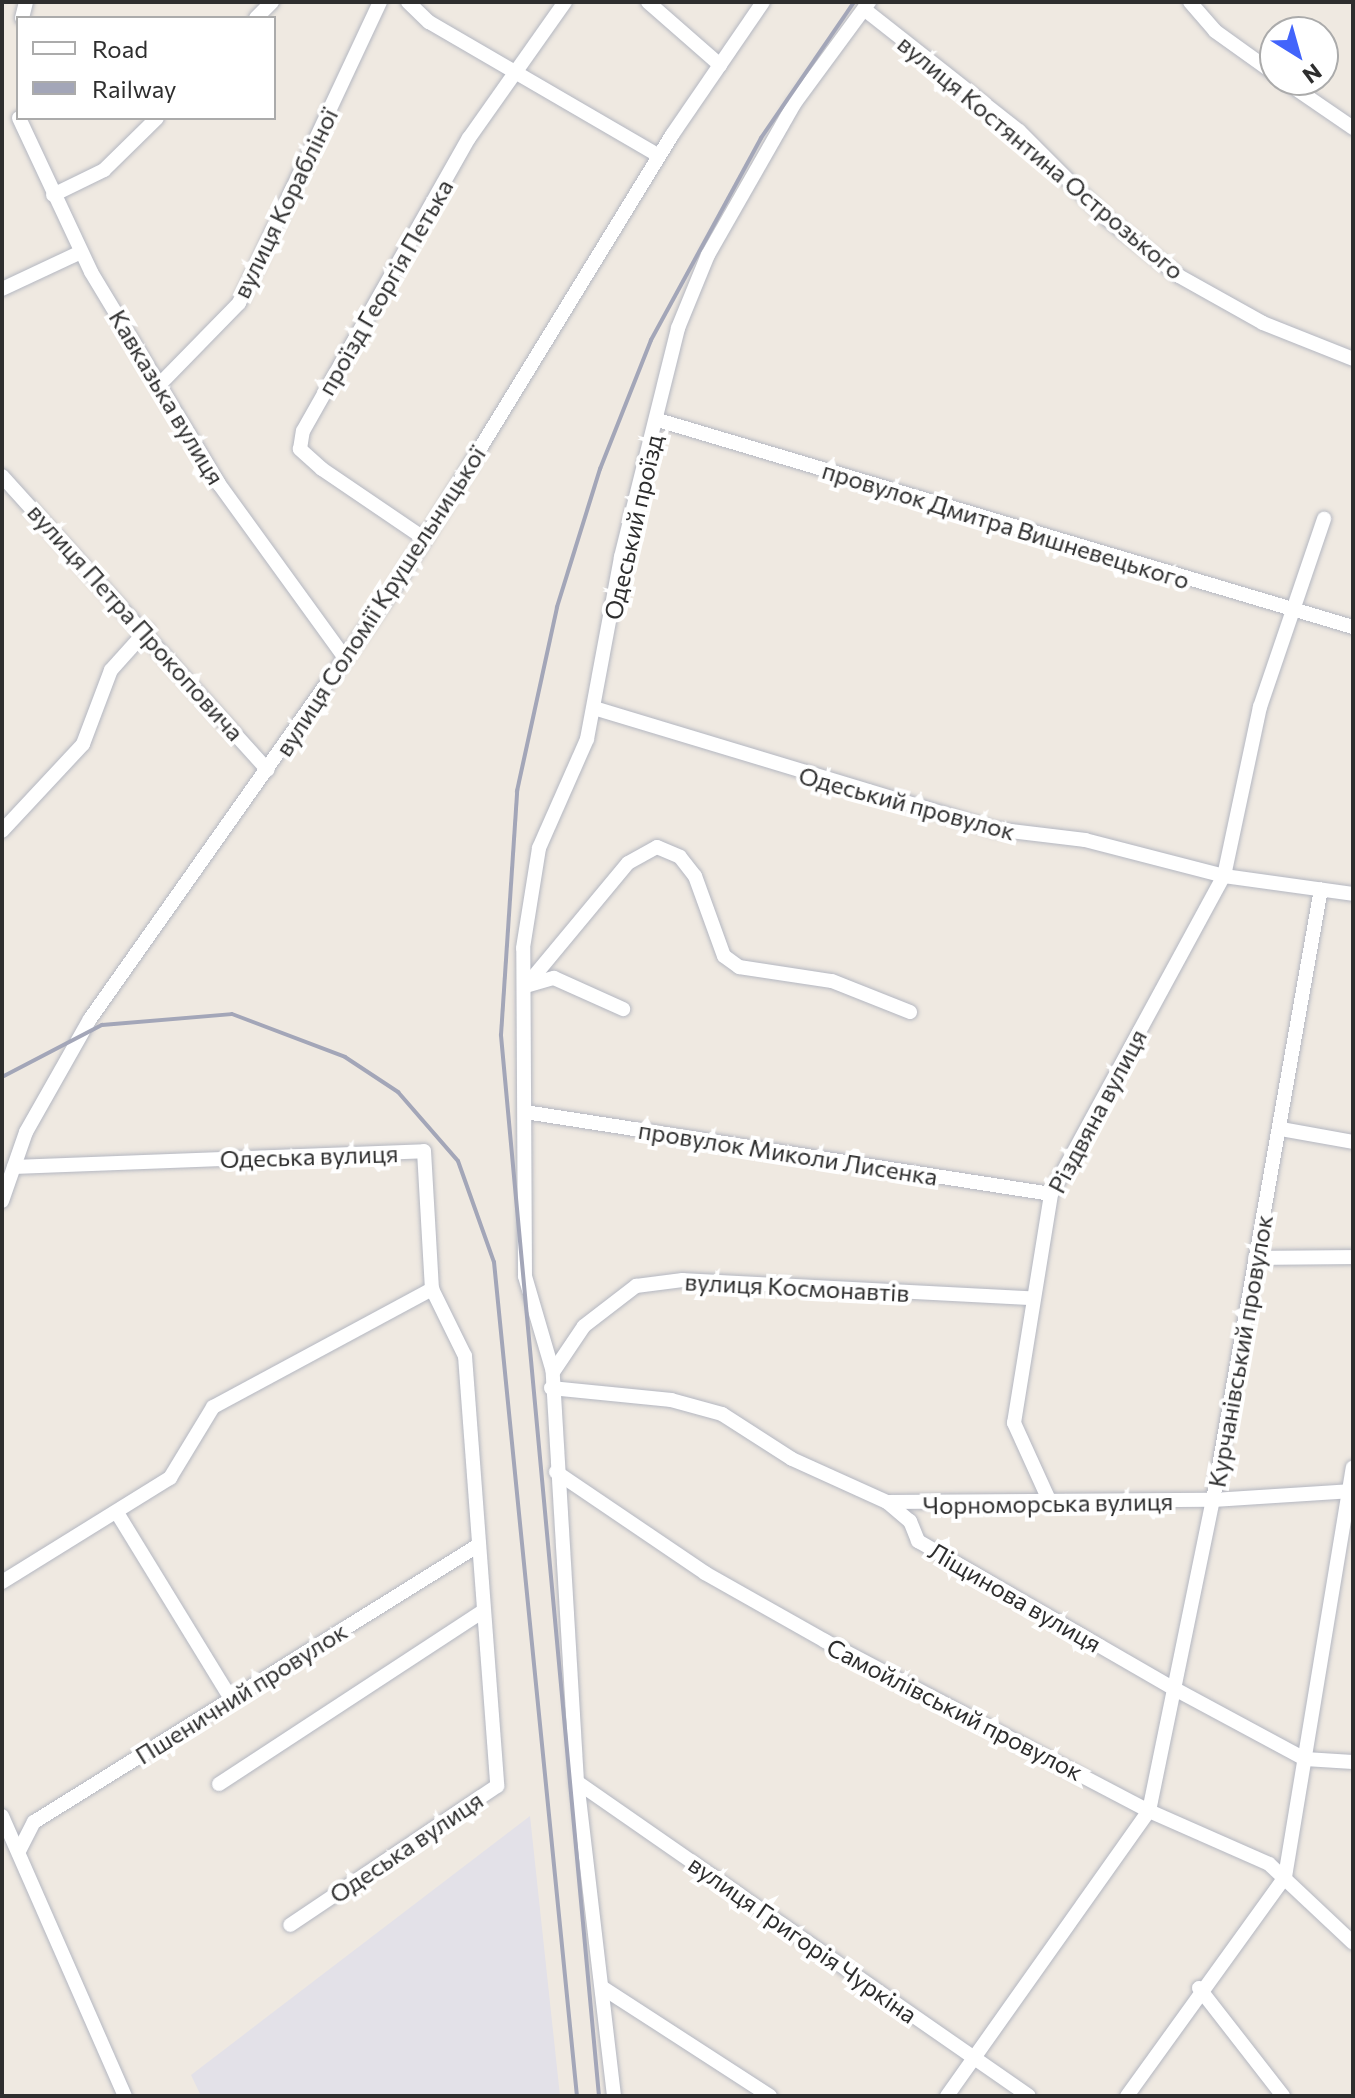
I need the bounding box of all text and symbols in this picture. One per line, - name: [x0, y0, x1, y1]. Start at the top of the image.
- legend: [16, 16, 276, 120]
- north arrow: [1259, 16, 1339, 96]
- street label: вулиця Костянтина Острозького: [892, 29, 1190, 285]
- text: Road: [92, 34, 148, 63]
- text: N: [1298, 58, 1327, 90]
- text: Railway: [92, 74, 177, 103]
- street label: вулиця Корабліної: [227, 103, 343, 303]
- street label: проїзд Георгія Петька: [311, 174, 459, 400]
- street label: Кавказька вулиця: [103, 304, 231, 490]
- street label: Одеський проїзд: [598, 432, 668, 622]
- street label: вулиця Соломії Крушельницької: [269, 441, 491, 761]
- street label: провулок Дмитра Вишневецького: [819, 455, 1193, 595]
- street label: вулиця Петра Прокоповича: [22, 498, 250, 746]
- street label: Одеський провулок: [796, 760, 1018, 846]
- street label: Різдвяна вулиця: [1042, 1024, 1152, 1198]
- street label: провулок Миколи Лисенка: [636, 1115, 940, 1191]
- street label: Одеська вулиця: [219, 1138, 399, 1174]
- street label: Курчанівський провулок: [1202, 1213, 1278, 1489]
- street label: вулиця Космонавтів: [684, 1267, 910, 1307]
- street label: Чорноморська вулиця: [923, 1486, 1173, 1520]
- street label: Ліщинова вулиця: [924, 1536, 1106, 1658]
- street label: Пшеничний провулок: [130, 1616, 352, 1770]
- street label: Самойлівський провулок: [822, 1632, 1088, 1786]
- street label: Одеська вулиця: [324, 1785, 488, 1909]
- street label: вулиця Григорія Чуркіна: [683, 1849, 923, 2029]

